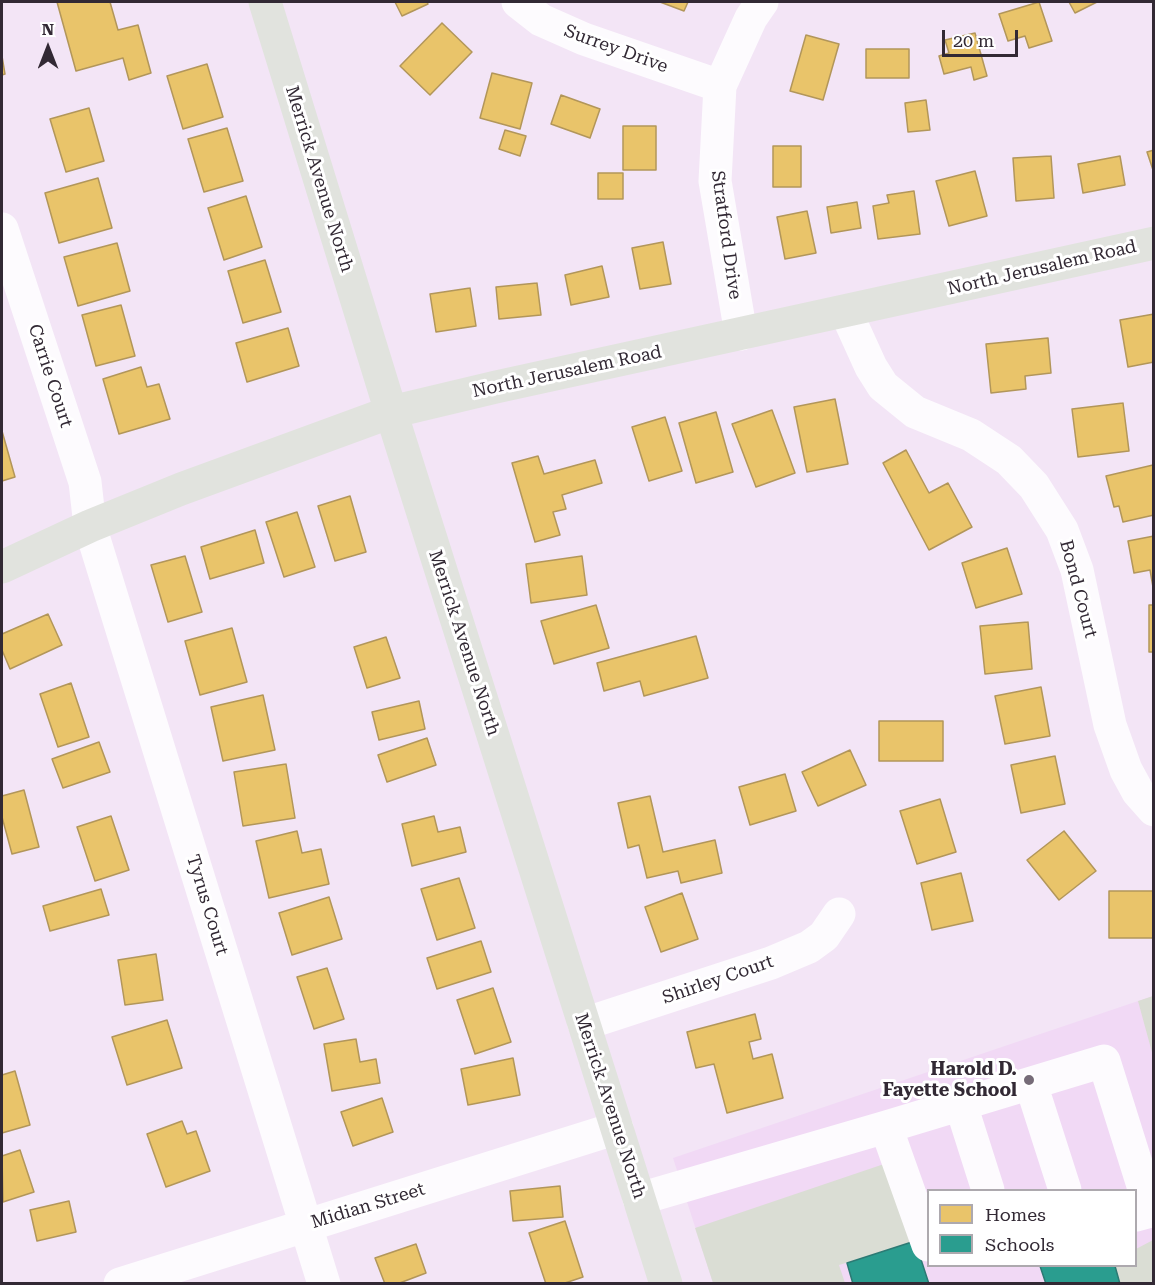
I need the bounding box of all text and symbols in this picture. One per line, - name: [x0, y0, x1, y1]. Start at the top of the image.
- north arrow: [18, 18, 78, 78]
- scale bar: [945, 18, 1022, 56]
- text: N: [42, 20, 54, 39]
- street label: Surrey Drive: [561, 20, 671, 78]
- text: 20 m: [953, 30, 994, 51]
- street label: Merrick Avenue North: [280, 83, 358, 275]
- street label: Stratford Drive: [706, 169, 746, 301]
- street label: North Jerusalem Road: [945, 236, 1139, 300]
- street label: Carrie Court: [23, 322, 77, 430]
- street label: North Jerusalem Road: [470, 341, 664, 403]
- street label: Bond Court: [1055, 538, 1101, 640]
- street label: Merrick Avenue North: [424, 548, 504, 738]
- street label: Tyrus Court: [181, 852, 233, 958]
- street label: Shirley Court: [660, 951, 776, 1009]
- street label: Merrick Avenue North: [570, 1011, 650, 1201]
- place label: Harold D. Fayette School: [883, 1059, 1017, 1102]
- marker: Harold D. Fayette School: [1022, 1073, 1036, 1087]
- street label: Midian Street: [309, 1178, 427, 1234]
- legend: [927, 1189, 1137, 1267]
- text: Homes: [985, 1204, 1046, 1225]
- text: Schools: [985, 1234, 1054, 1255]

